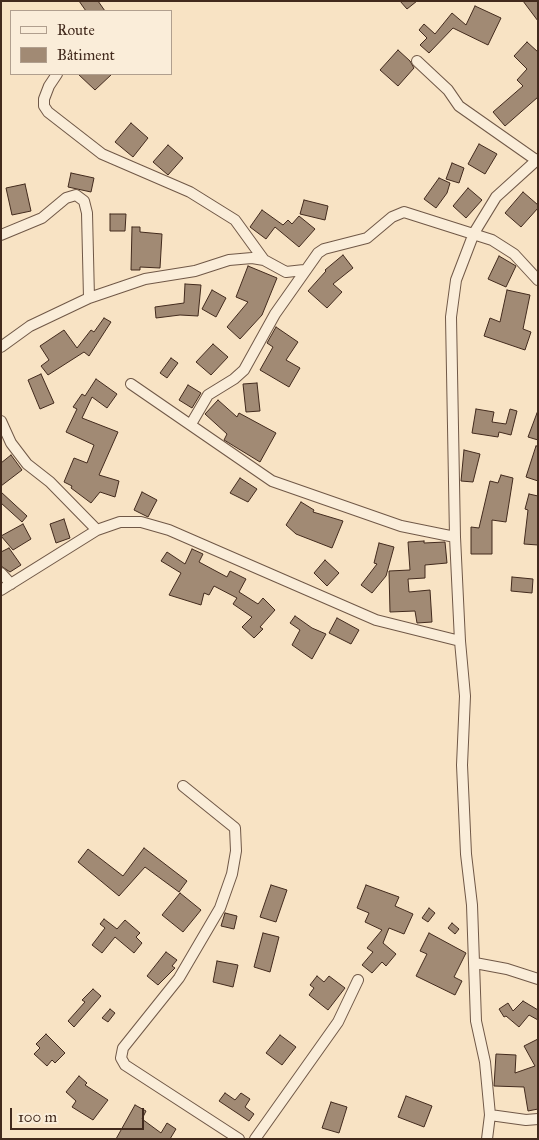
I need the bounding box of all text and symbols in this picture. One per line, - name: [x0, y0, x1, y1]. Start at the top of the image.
- legend: [10, 10, 172, 75]
- text: Route: [57, 21, 95, 39]
- text: Bâtiment: [57, 46, 115, 64]
- scale bar: [12, 1098, 146, 1130]
- text: 100 m: [18, 1108, 57, 1126]

